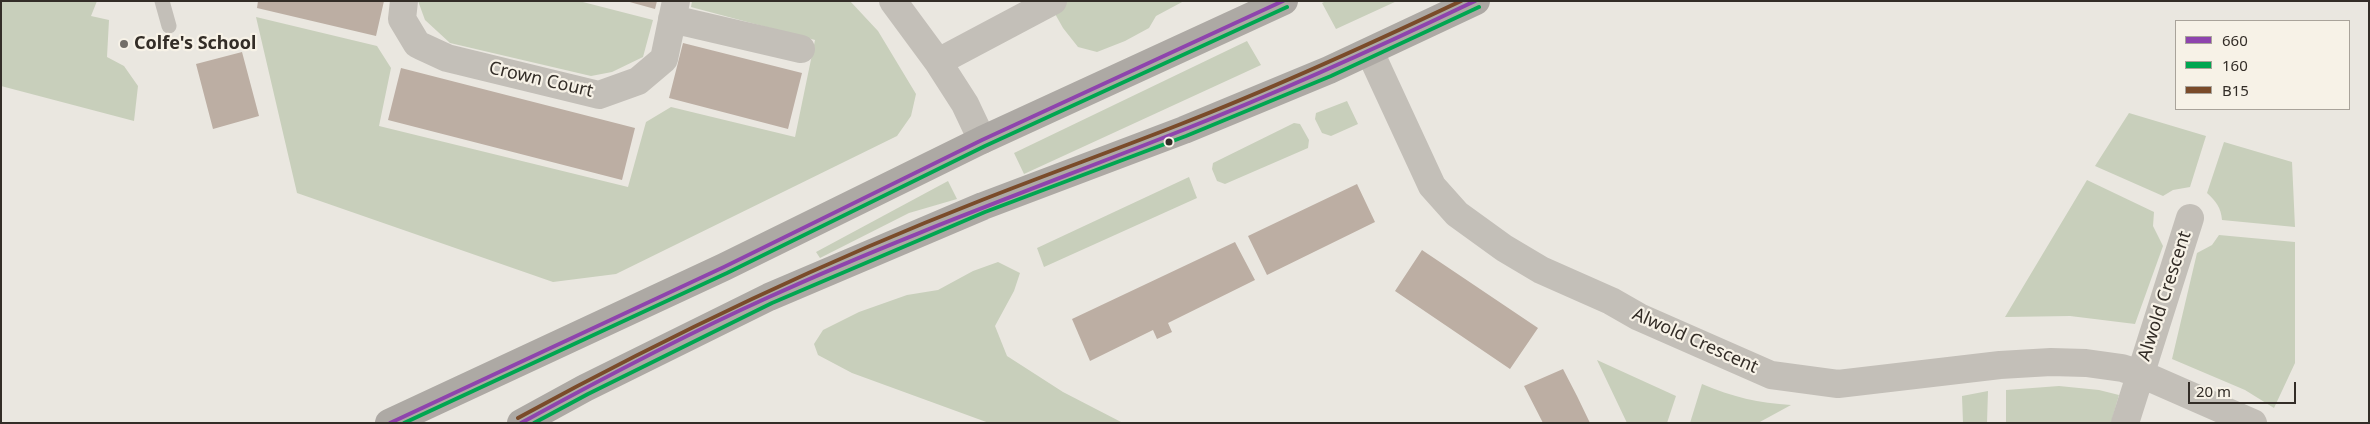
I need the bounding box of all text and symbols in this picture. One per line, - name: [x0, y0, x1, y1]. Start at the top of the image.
- legend: [2175, 20, 2350, 110]
- text: 660: [2222, 30, 2248, 50]
- place label: Colfe's School: [134, 33, 256, 55]
- marker: Colfe's School: [118, 38, 130, 50]
- text: 160: [2222, 55, 2248, 75]
- street label: Crown Court: [487, 58, 595, 102]
- text: B15: [2222, 80, 2249, 100]
- unlabelled marker: [1164, 137, 1174, 147]
- street label: Alwold Crescent: [2134, 228, 2196, 364]
- street label: Alwold Crescent: [1629, 304, 1761, 378]
- scale bar: [2190, 372, 2298, 404]
- text: 20 m: [2196, 381, 2231, 401]

